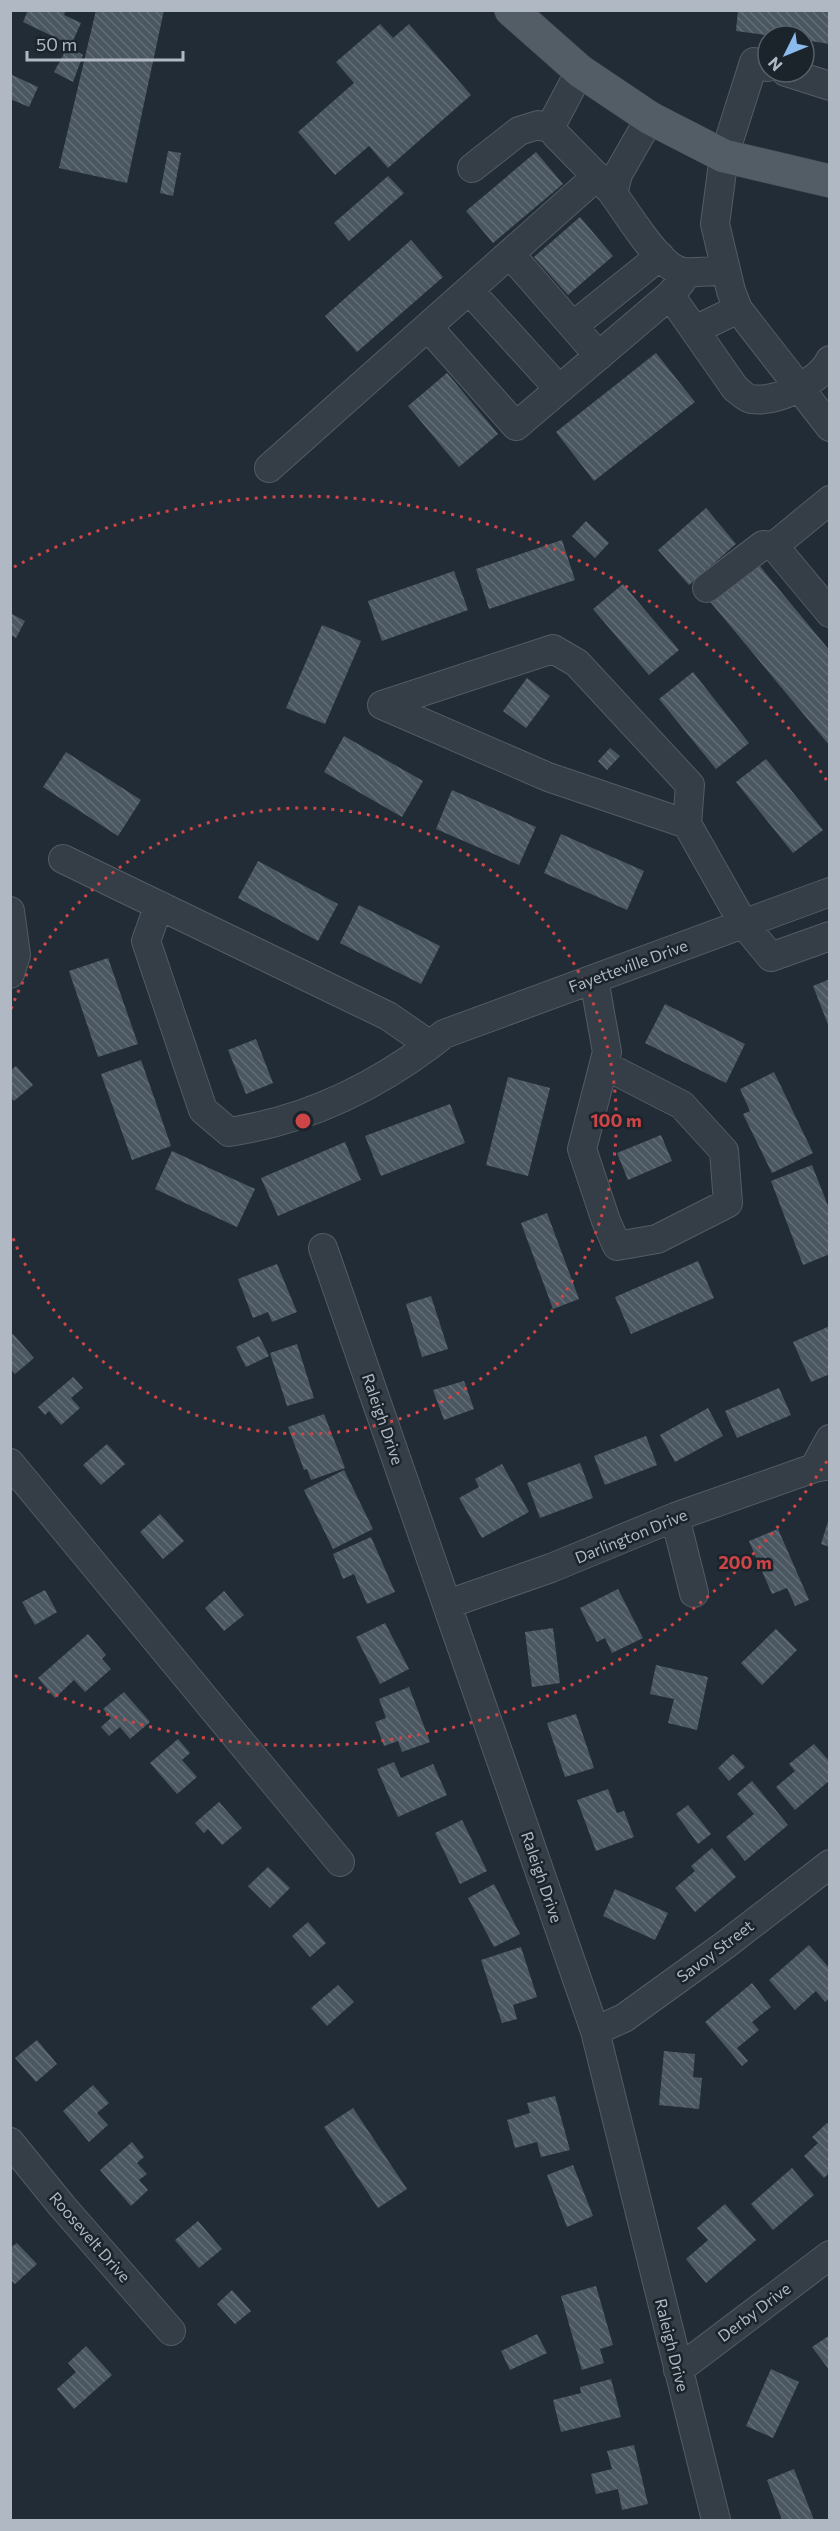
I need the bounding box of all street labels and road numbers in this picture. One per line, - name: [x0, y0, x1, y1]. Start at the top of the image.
- street label: Fayetteville Drive: [566, 935, 690, 996]
- street label: Raleigh Drive: [359, 1371, 408, 1467]
- street label: Darlington Drive: [572, 1504, 690, 1567]
- street label: Raleigh Drive: [518, 1829, 567, 1925]
- street label: Savoy Street: [673, 1915, 757, 1986]
- street label: Roosevelt Drive: [46, 2188, 135, 2286]
- street label: Derby Drive: [714, 2278, 794, 2345]
- street label: Raleigh Drive: [652, 2296, 693, 2393]

